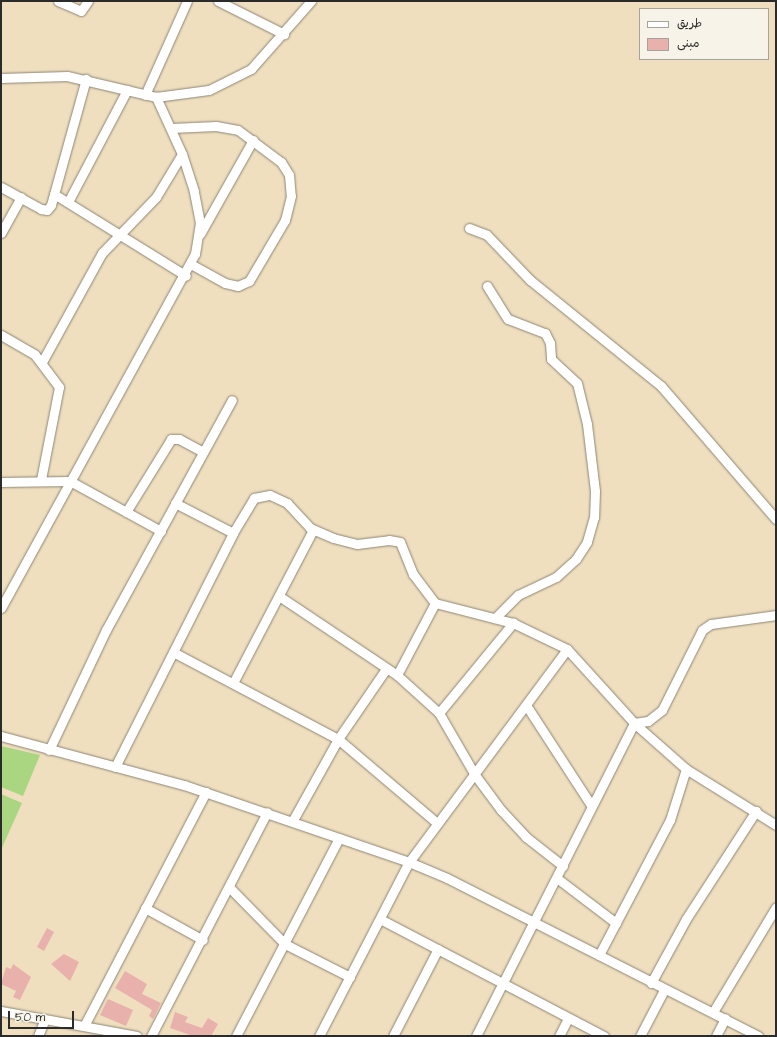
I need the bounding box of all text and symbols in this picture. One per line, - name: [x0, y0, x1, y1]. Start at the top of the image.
- legend: [639, 8, 769, 60]
- text: طريق: [677, 15, 702, 32]
- text: مبنى: [677, 35, 700, 52]
- scale bar: [10, 1003, 76, 1029]
- text: 50 m: [15, 1009, 45, 1026]

